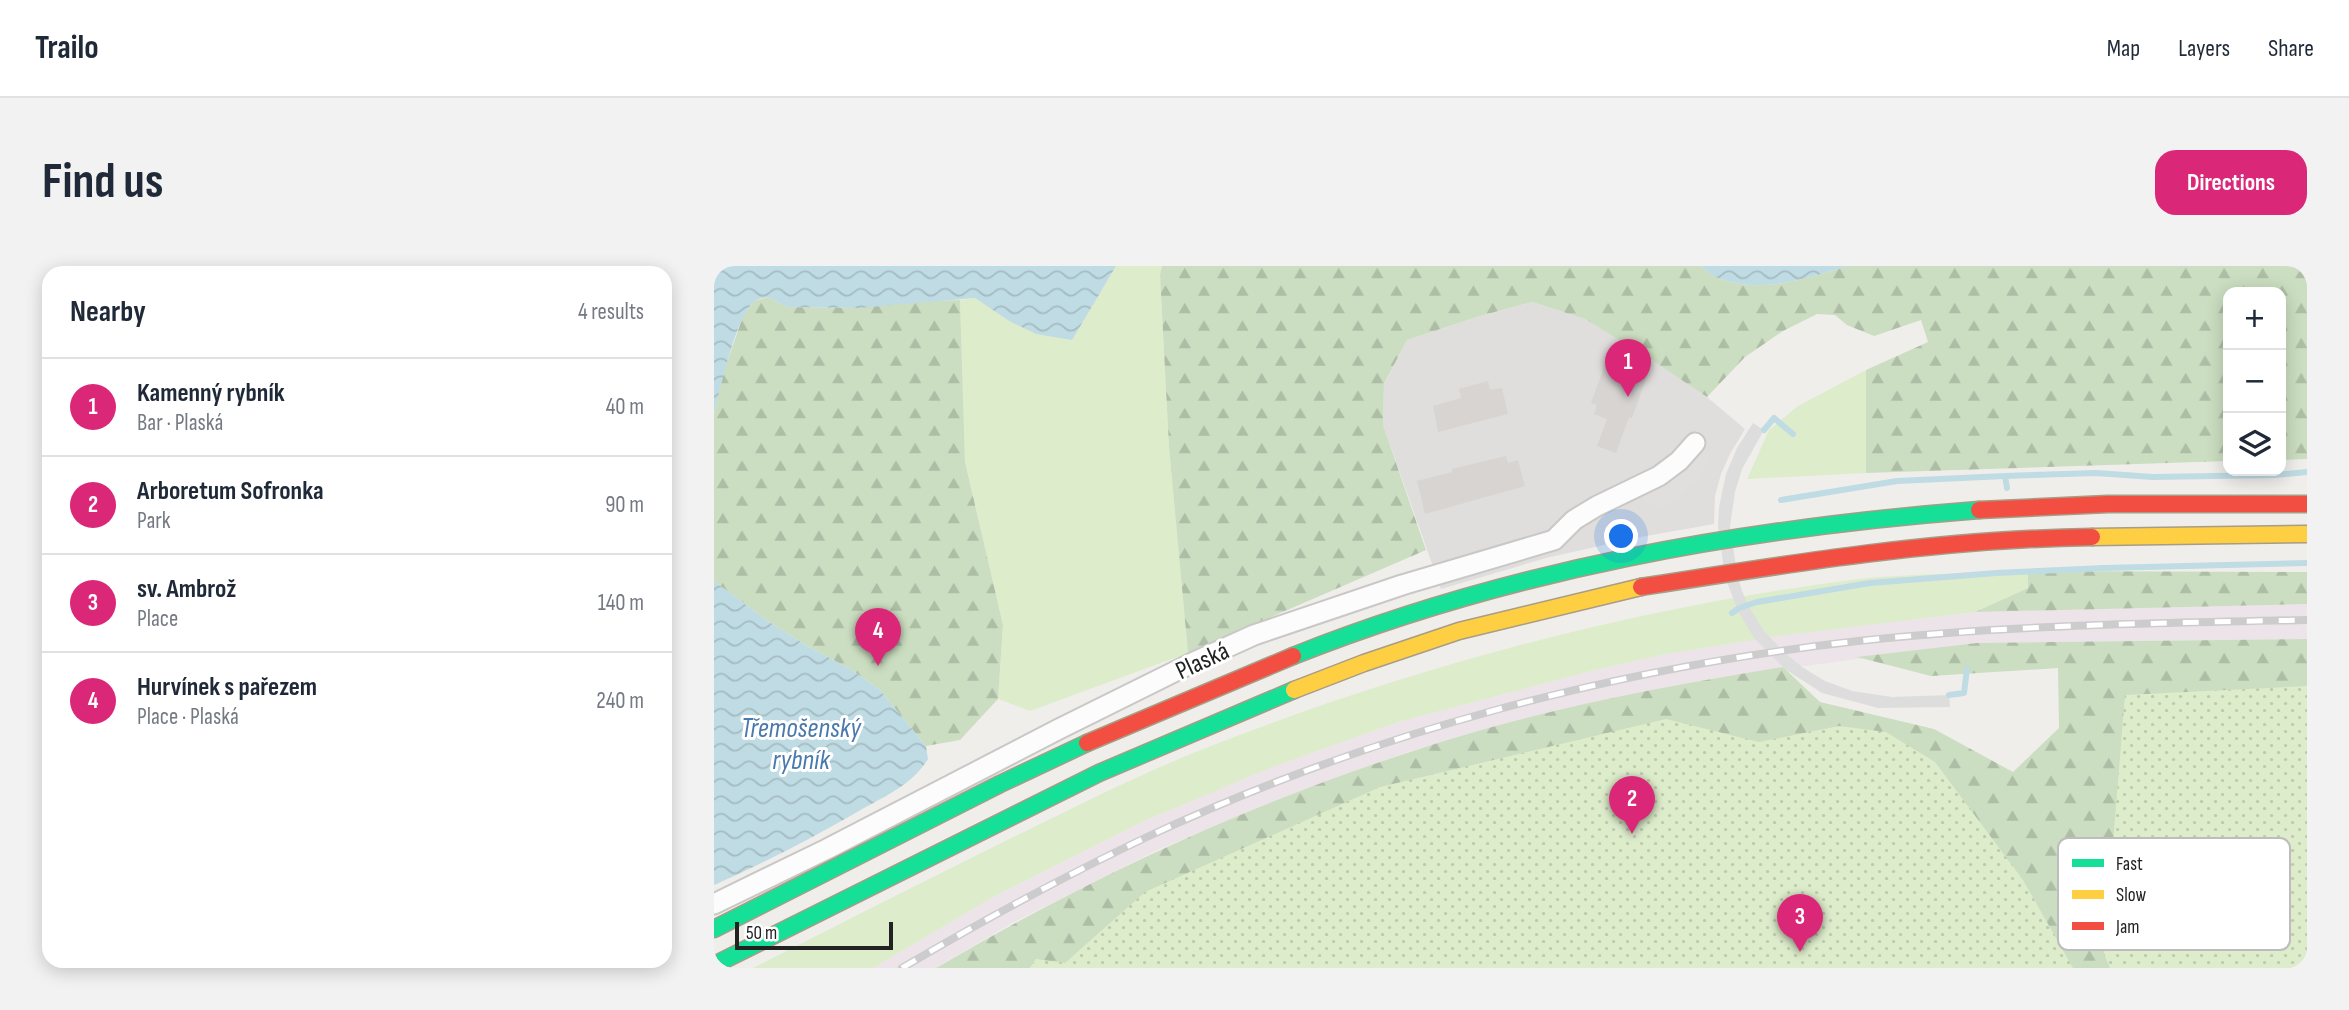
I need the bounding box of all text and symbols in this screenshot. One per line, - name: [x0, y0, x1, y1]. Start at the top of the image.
- text: Trailo: [35, 28, 99, 68]
- text: Map: [2107, 34, 2140, 63]
- text: Layers: [2178, 34, 2230, 63]
- text: Share: [2268, 34, 2314, 63]
- button: Directions: [2155, 150, 2307, 215]
- text: Find us: [42, 153, 164, 212]
- map controls: [2223, 287, 2286, 476]
- button: +: [2223, 287, 2286, 350]
- text: Nearby: [70, 294, 146, 330]
- text: 4 results: [578, 298, 644, 326]
- pin: 1: [1605, 339, 1651, 397]
- button: −: [2223, 350, 2286, 413]
- text: Kamenný rybník: [137, 378, 285, 409]
- text: 1: [88, 393, 98, 421]
- text: 40 m: [606, 393, 644, 421]
- text: Bar · Plaská: [137, 409, 223, 437]
- button: layers: [2223, 413, 2286, 476]
- text: Arboretum Sofronka: [137, 476, 324, 507]
- text: 2: [88, 491, 98, 519]
- text: 90 m: [605, 491, 644, 519]
- text: Park: [137, 507, 171, 535]
- your location: [1604, 519, 1638, 553]
- text: sv. Ambrož: [137, 574, 236, 605]
- text: 3: [88, 589, 98, 617]
- text: 140 m: [598, 589, 644, 617]
- text: Place: [137, 605, 178, 633]
- pin: 4: [855, 608, 901, 666]
- street label: Plaská: [1171, 636, 1234, 687]
- text: Hurvínek s pařezem: [137, 672, 317, 703]
- text: 4: [88, 687, 98, 715]
- text: 240 m: [596, 687, 644, 715]
- text: Place · Plaská: [137, 703, 239, 731]
- water label: Třemošenský rybník: [741, 712, 862, 777]
- pin: 2: [1609, 776, 1655, 834]
- legend: [2058, 838, 2290, 950]
- text: Fast: [2116, 853, 2143, 876]
- text: Slow: [2116, 884, 2146, 907]
- pin: 3: [1777, 894, 1823, 952]
- text: Jam: [2115, 916, 2139, 939]
- scale bar: [735, 919, 892, 951]
- text: 50 m: [746, 922, 777, 945]

